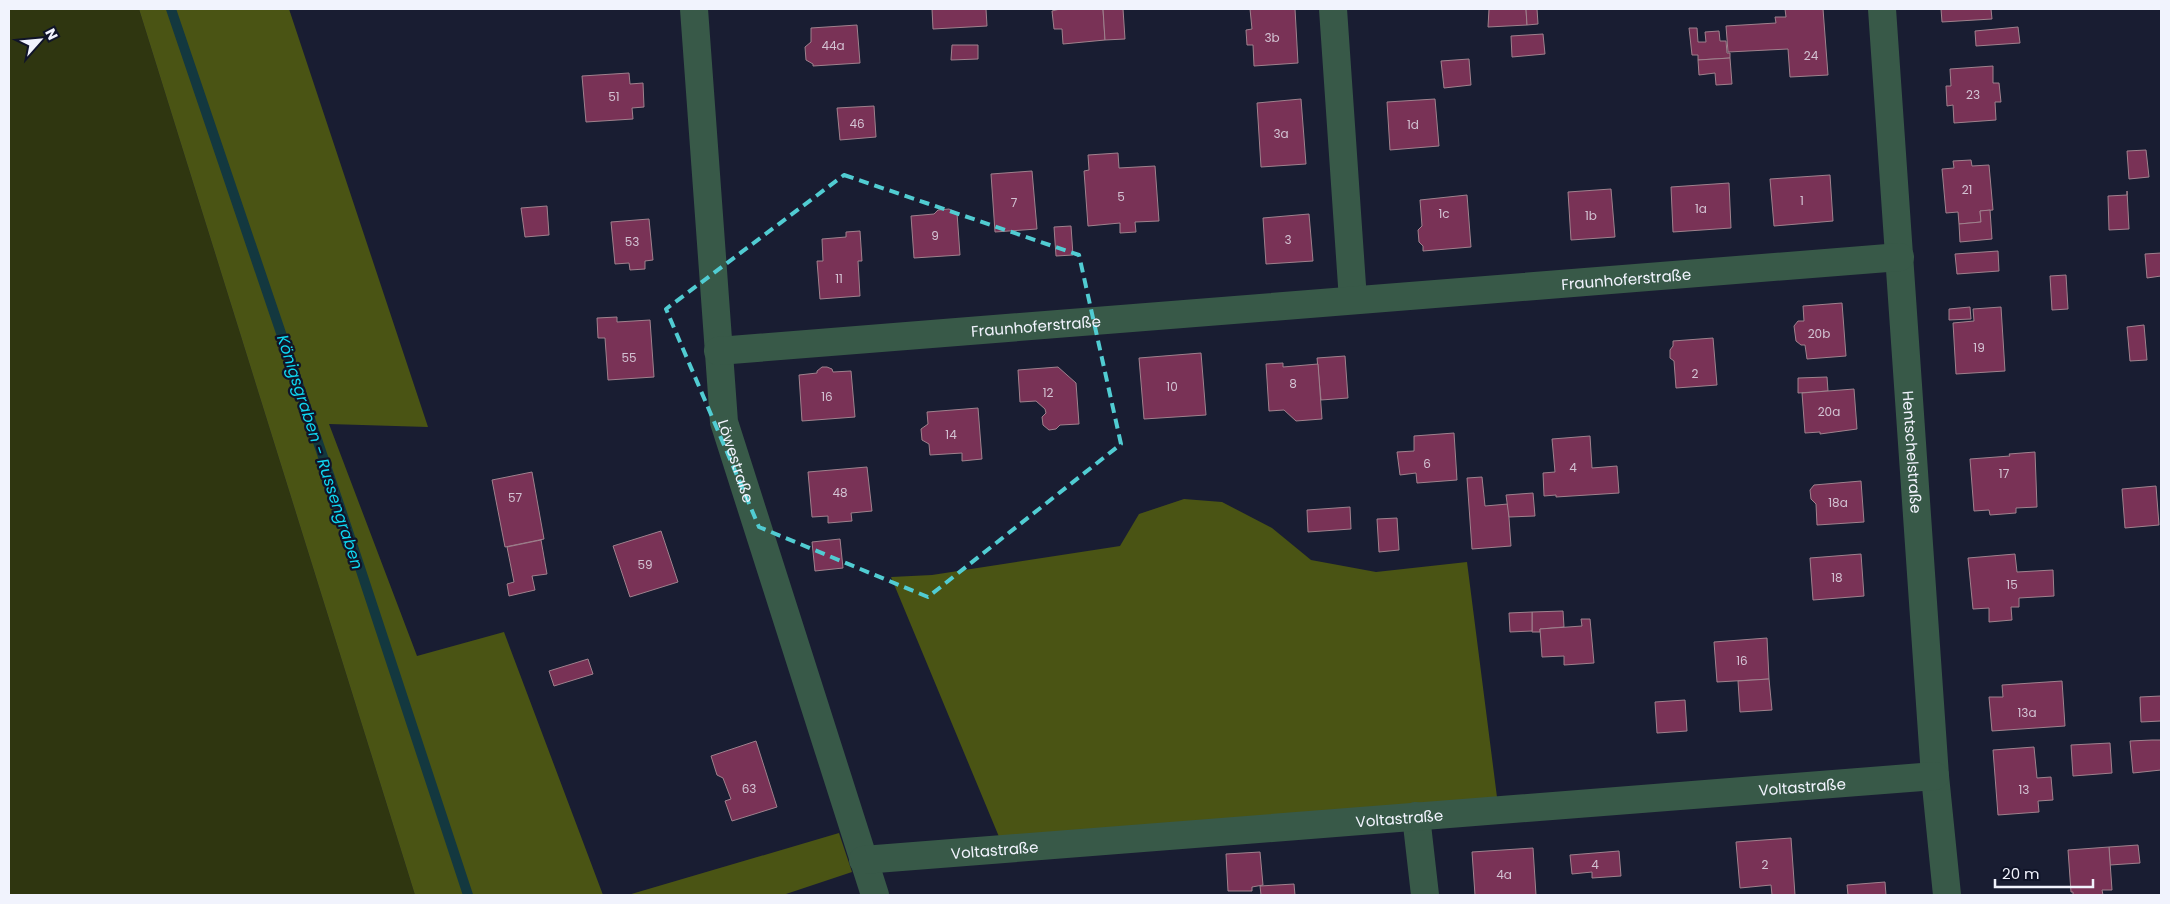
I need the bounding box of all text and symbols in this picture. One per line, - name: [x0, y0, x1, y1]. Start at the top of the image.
- north arrow: [15, 15, 65, 65]
- text: N: [40, 25, 63, 43]
- house number: 3b: [1264, 29, 1280, 46]
- house number: 44a: [821, 37, 845, 54]
- house number: 24: [1804, 47, 1819, 64]
- house number: 23: [1966, 86, 1980, 103]
- house number: 51: [608, 88, 620, 105]
- house number: 46: [849, 115, 865, 132]
- house number: 1d: [1407, 116, 1419, 133]
- house number: 3a: [1273, 125, 1289, 142]
- house number: 21: [1962, 181, 1972, 198]
- house number: 5: [1117, 188, 1125, 205]
- house number: 1: [1800, 192, 1804, 209]
- house number: 7: [1011, 194, 1018, 211]
- house number: 1a: [1695, 200, 1707, 217]
- house number: 1c: [1438, 205, 1450, 222]
- house number: 1b: [1585, 207, 1597, 224]
- house number: 9: [931, 227, 939, 244]
- house number: 3: [1284, 231, 1292, 248]
- house number: 53: [625, 233, 639, 250]
- street label: Fraunhoferstraße: [1560, 263, 1692, 294]
- house number: 11: [835, 270, 843, 287]
- street label: Fraunhoferstraße: [970, 310, 1102, 341]
- house number: 20b: [1808, 325, 1830, 342]
- water label: Königsgraben - Russengraben: [271, 332, 369, 572]
- house number: 19: [1973, 339, 1985, 356]
- house number: 55: [621, 349, 637, 366]
- house number: 2: [1692, 365, 1699, 382]
- house number: 8: [1289, 375, 1297, 392]
- house number: 10: [1166, 378, 1178, 395]
- house number: 12: [1043, 384, 1053, 401]
- house number: 16: [821, 388, 833, 405]
- street label: Hentschelstraße: [1898, 390, 1927, 514]
- house number: 20a: [1818, 403, 1840, 420]
- street label: Löwestraße: [713, 417, 760, 505]
- house number: 14: [945, 426, 957, 443]
- house number: 6: [1423, 455, 1431, 472]
- house number: 4: [1569, 459, 1577, 476]
- house number: 17: [1999, 465, 2010, 482]
- house number: 48: [832, 484, 848, 501]
- house number: 57: [508, 489, 522, 506]
- house number: 18a: [1828, 494, 1848, 511]
- house number: 59: [637, 556, 653, 573]
- house number: 18: [1831, 569, 1843, 586]
- house number: 15: [2006, 576, 2018, 593]
- house number: 16: [1736, 652, 1748, 669]
- house number: 13a: [2017, 704, 2037, 721]
- street label: Voltastraße: [1758, 773, 1847, 800]
- house number: 63: [742, 780, 756, 797]
- house number: 13: [2019, 781, 2029, 798]
- street label: Voltastraße: [1355, 804, 1444, 832]
- street label: Voltastraße: [950, 836, 1039, 864]
- house number: 4: [1591, 856, 1599, 873]
- house number: 2: [1762, 856, 1769, 873]
- scale bar: [1995, 856, 2092, 888]
- text: 20 m: [2002, 863, 2040, 884]
- house number: 4a: [1496, 866, 1512, 883]

